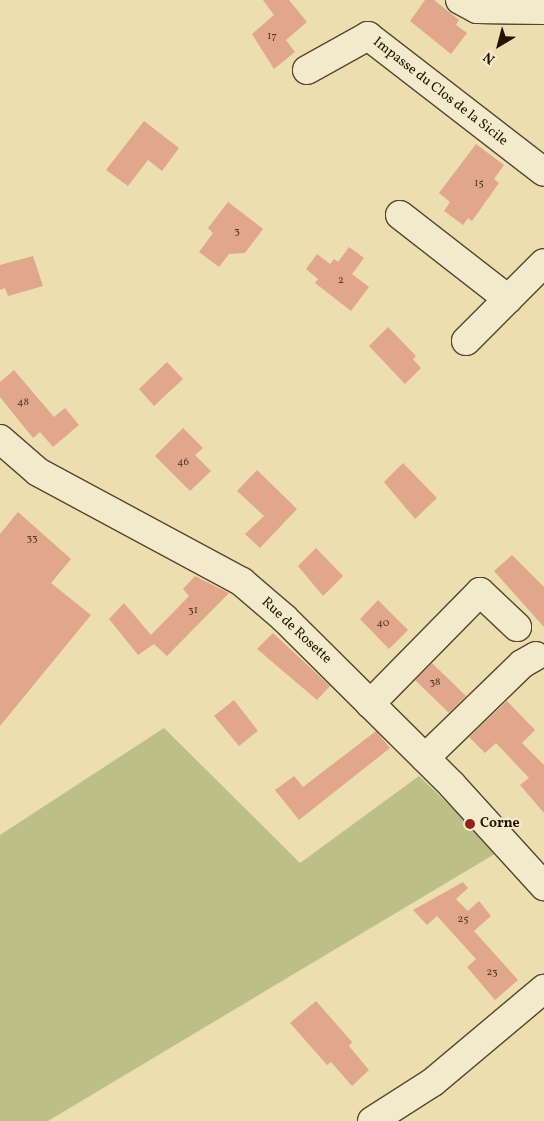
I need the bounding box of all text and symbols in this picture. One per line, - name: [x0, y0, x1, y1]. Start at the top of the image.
- north arrow: [474, 20, 524, 70]
- house number: 17: [267, 30, 277, 44]
- street label: Impasse du Clos de la Sicile: [369, 34, 511, 150]
- text: N: [480, 47, 499, 68]
- house number: 15: [474, 177, 484, 191]
- house number: 3: [234, 225, 240, 239]
- house number: 2: [338, 274, 344, 288]
- house number: 48: [17, 396, 29, 410]
- house number: 46: [177, 456, 189, 470]
- house number: 33: [26, 532, 38, 546]
- street label: Rue de Rosette: [257, 594, 335, 668]
- house number: 31: [188, 604, 198, 618]
- house number: 40: [377, 617, 389, 631]
- house number: 38: [429, 676, 441, 690]
- place label: Corne: [480, 816, 520, 832]
- marker: Corne: [464, 818, 476, 830]
- house number: 25: [457, 913, 469, 927]
- house number: 23: [486, 966, 498, 980]

